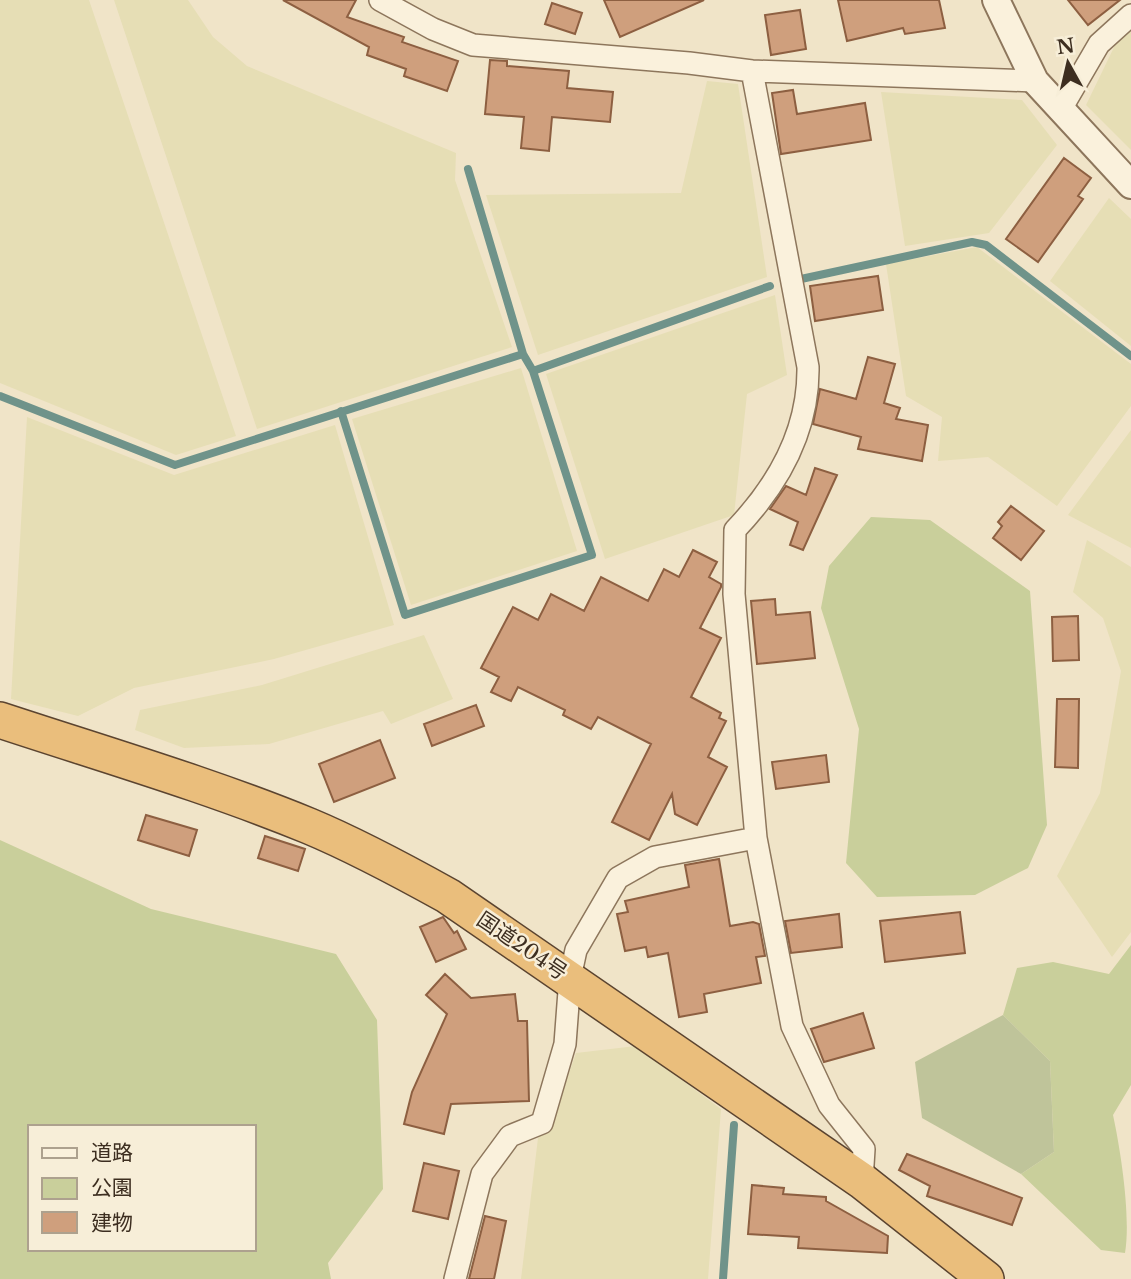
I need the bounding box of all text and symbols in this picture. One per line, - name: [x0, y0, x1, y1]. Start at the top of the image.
- north arrow: [1033, 28, 1103, 98]
- text: N: [1055, 34, 1076, 59]
- street label: 国道204号: [472, 906, 572, 986]
- legend: [28, 1125, 256, 1251]
- text: 道路: [91, 1140, 133, 1166]
- text: 公園: [91, 1175, 133, 1201]
- text: 建物: [91, 1210, 133, 1236]

